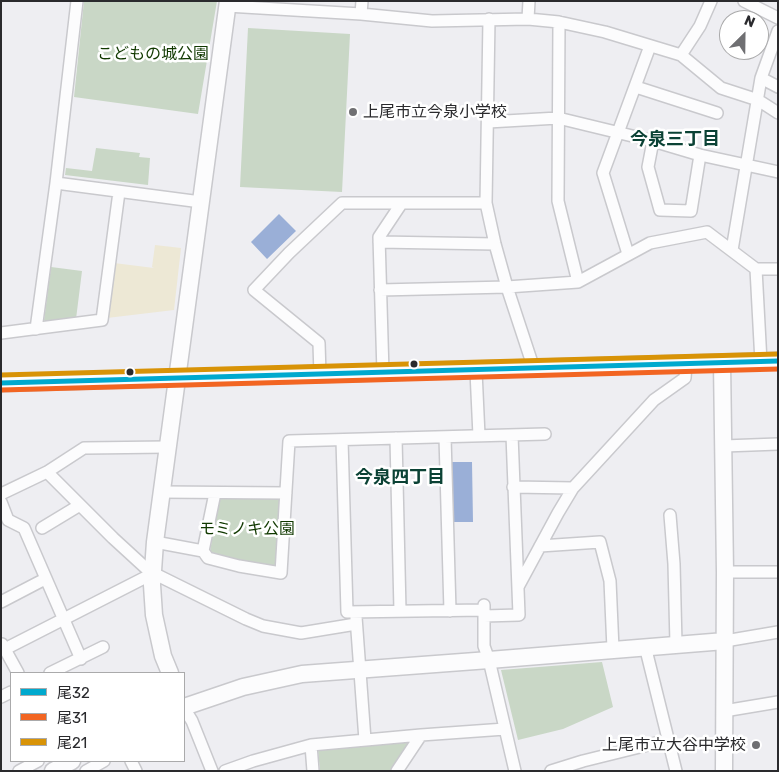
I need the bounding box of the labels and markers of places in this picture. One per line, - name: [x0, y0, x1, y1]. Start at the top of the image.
- place label: 上尾市立今泉小学校: [363, 102, 507, 122]
- marker: 上尾市立今泉小学校: [347, 106, 359, 118]
- unlabelled marker: [409, 359, 419, 369]
- unlabelled marker: [125, 367, 135, 377]
- place label: 上尾市立大谷中学校: [602, 735, 746, 755]
- marker: 上尾市立大谷中学校: [750, 739, 762, 751]

